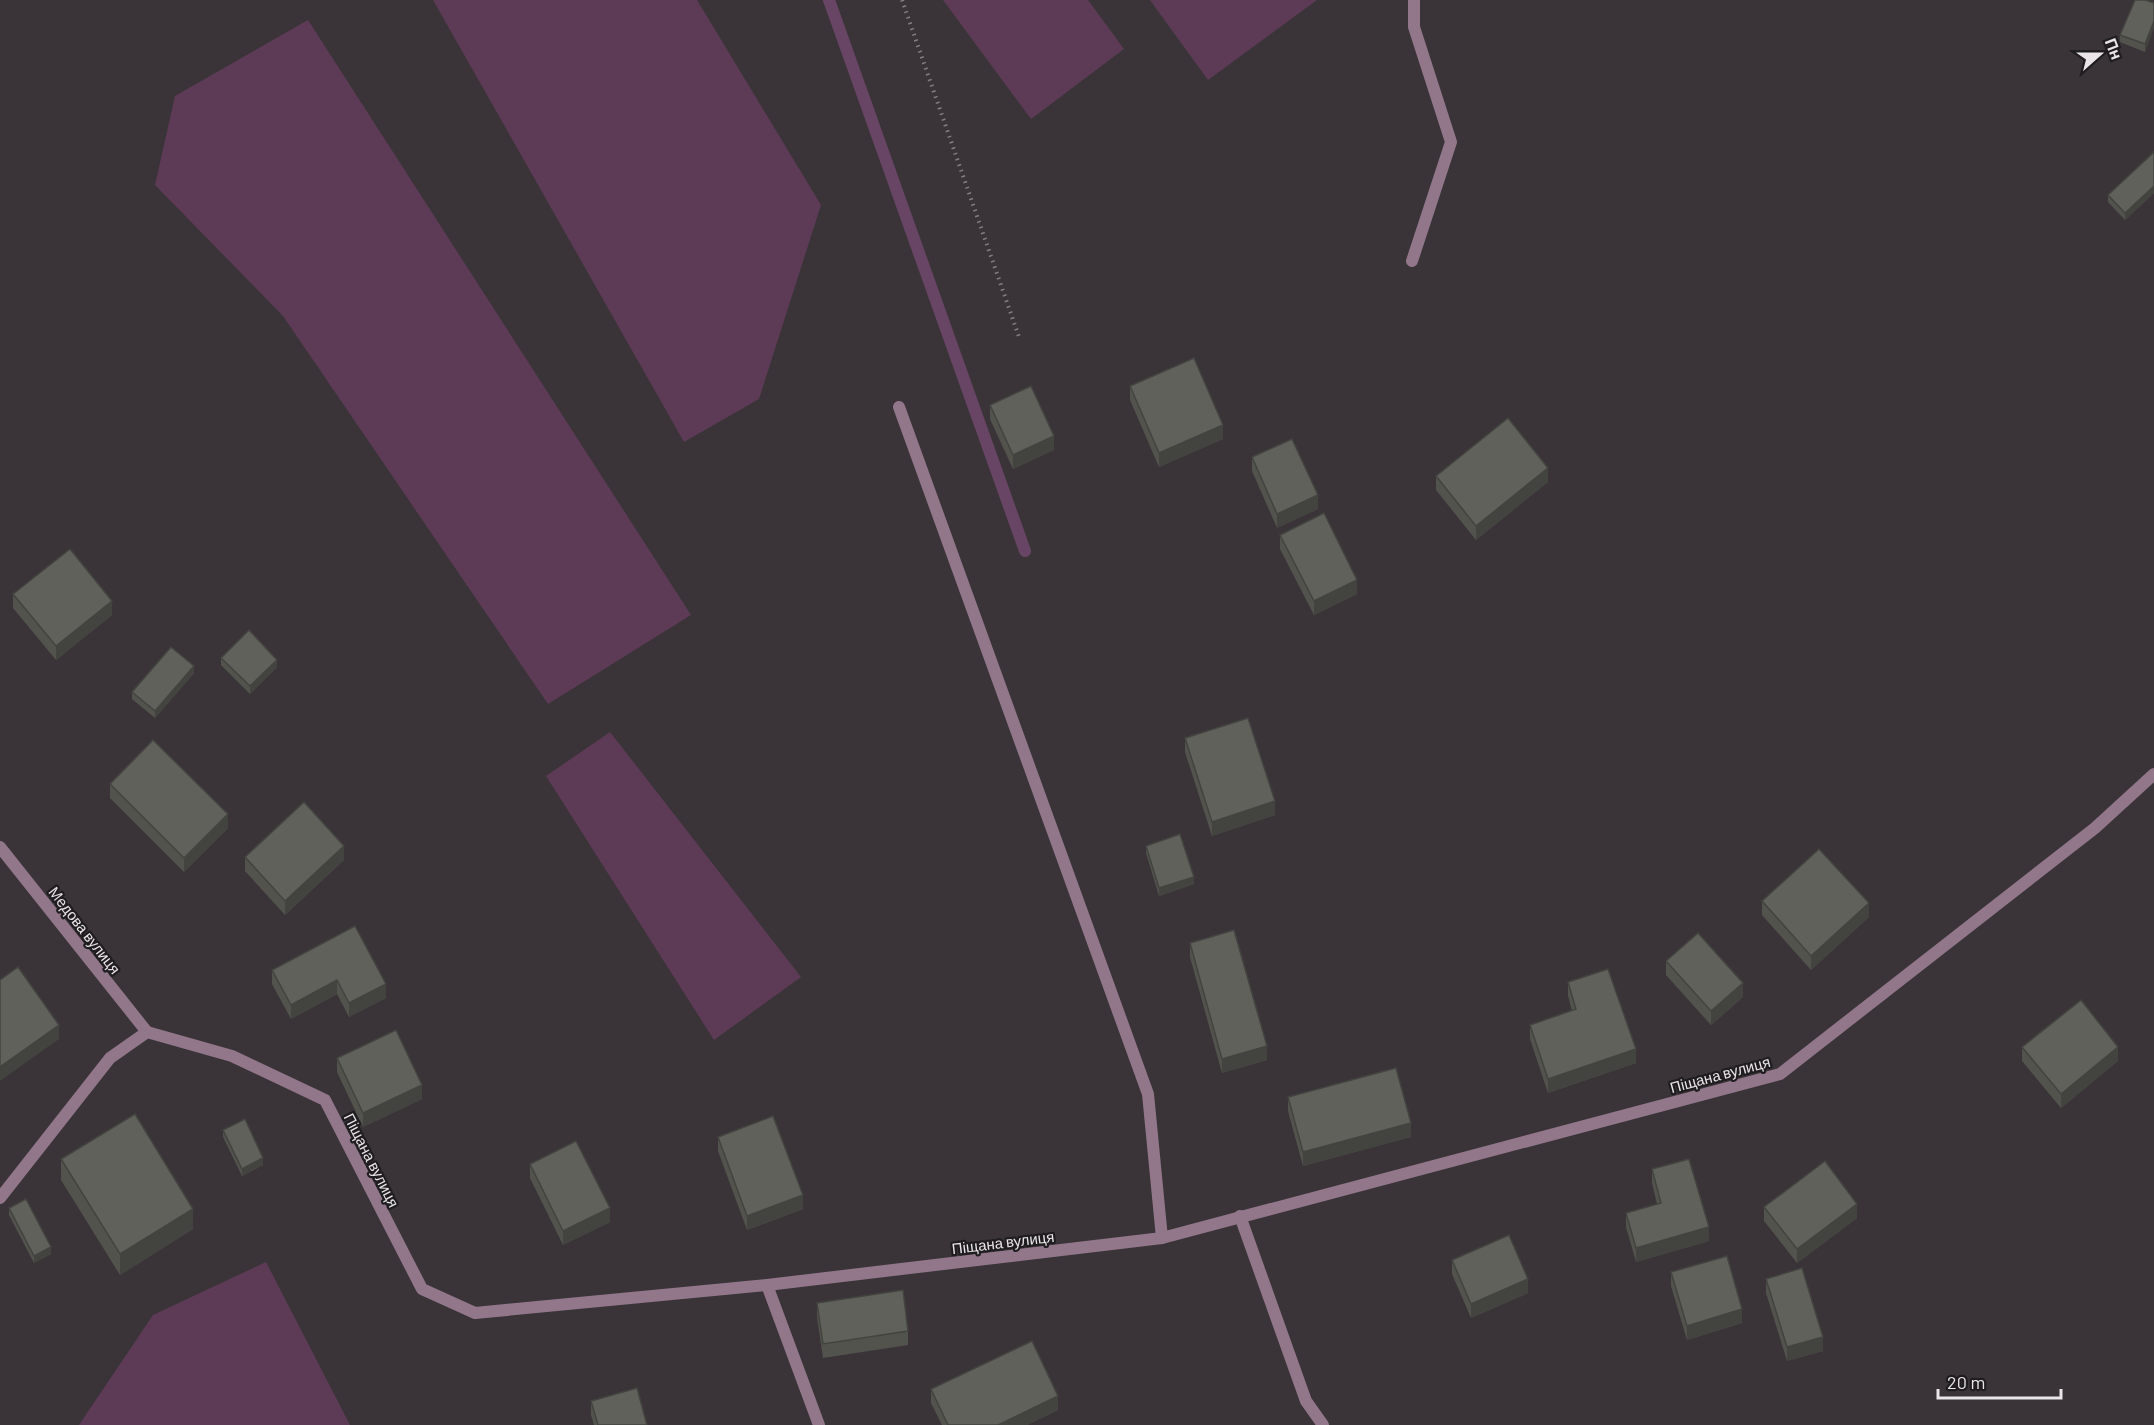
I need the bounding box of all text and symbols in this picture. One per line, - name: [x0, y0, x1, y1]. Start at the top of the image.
- north arrow: [2070, 24, 2130, 84]
- text: Пн: [2102, 35, 2127, 62]
- street label: Медова вулиця: [45, 883, 125, 977]
- street label: Піщана вулиця: [1668, 1052, 1772, 1096]
- street label: Піщана вулиця: [341, 1110, 403, 1210]
- street label: Піщана вулиця: [951, 1227, 1055, 1257]
- scale bar: [1938, 1362, 2061, 1400]
- text: 20 m: [1947, 1371, 1985, 1393]

